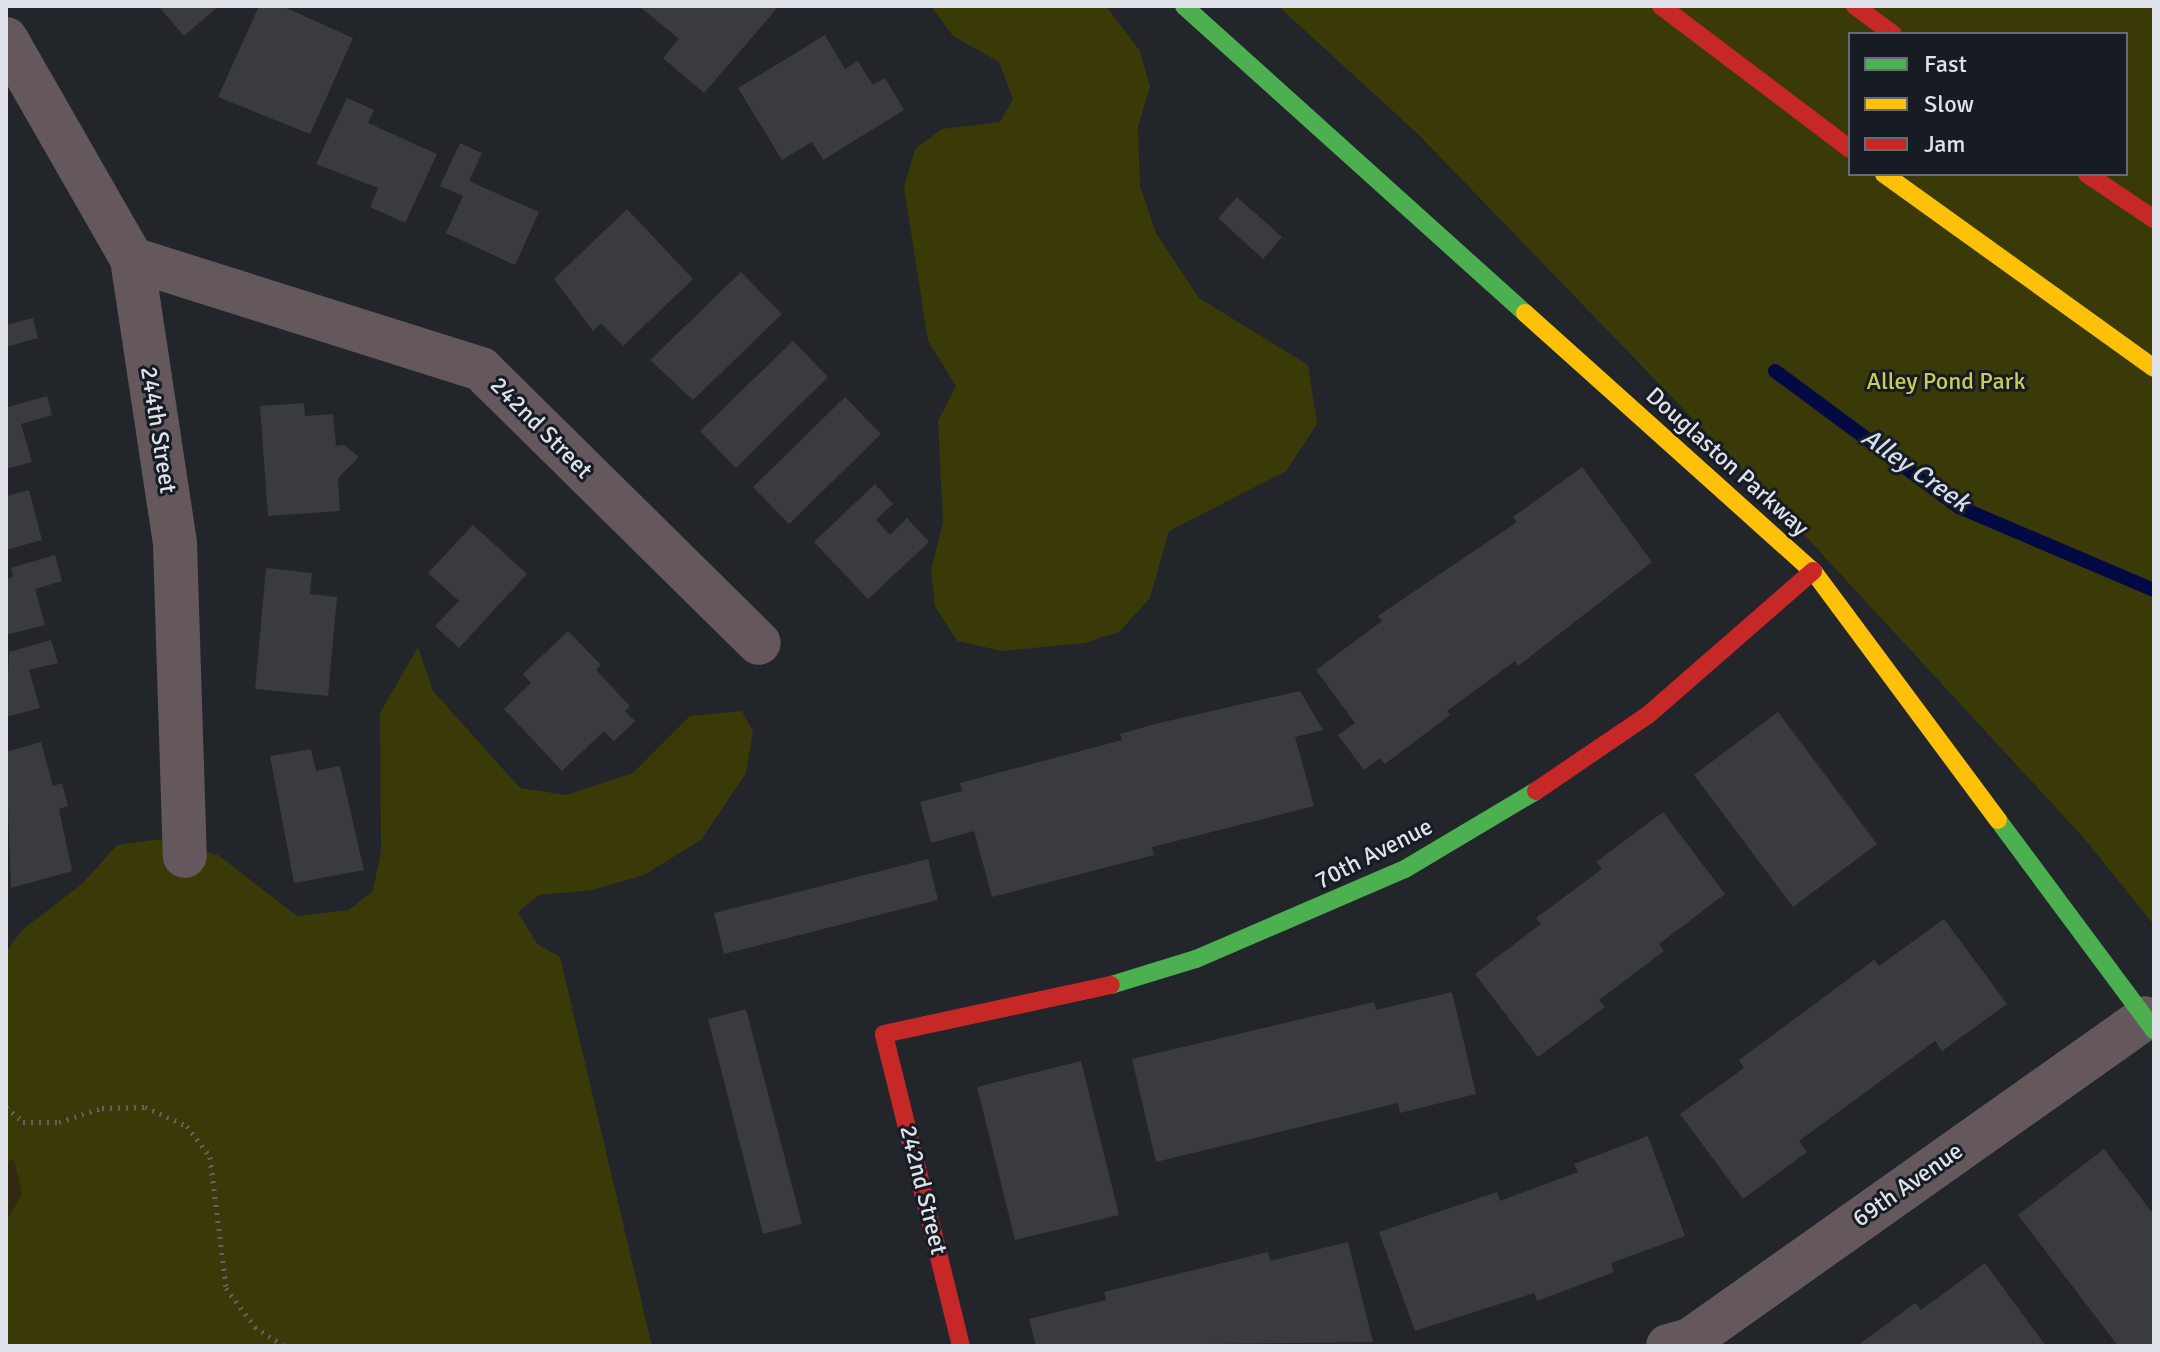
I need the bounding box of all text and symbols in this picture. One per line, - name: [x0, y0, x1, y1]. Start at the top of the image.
- legend: [1848, 32, 2128, 176]
- text: Fast: [1924, 49, 1967, 79]
- text: Slow: [1924, 89, 1974, 119]
- text: Jam: [1924, 129, 1965, 159]
- street label: 244th Street: [134, 364, 182, 496]
- park label: Alley Pond Park: [1867, 368, 2025, 396]
- street label: 242nd Street: [484, 371, 598, 485]
- street label: Douglaston Parkway: [1640, 381, 1814, 543]
- water label: Alley Creek: [1855, 422, 1975, 520]
- street label: 70th Avenue: [1311, 812, 1437, 896]
- street label: 242nd Street: [893, 1122, 953, 1258]
- street label: 69th Avenue: [1847, 1137, 1969, 1233]

